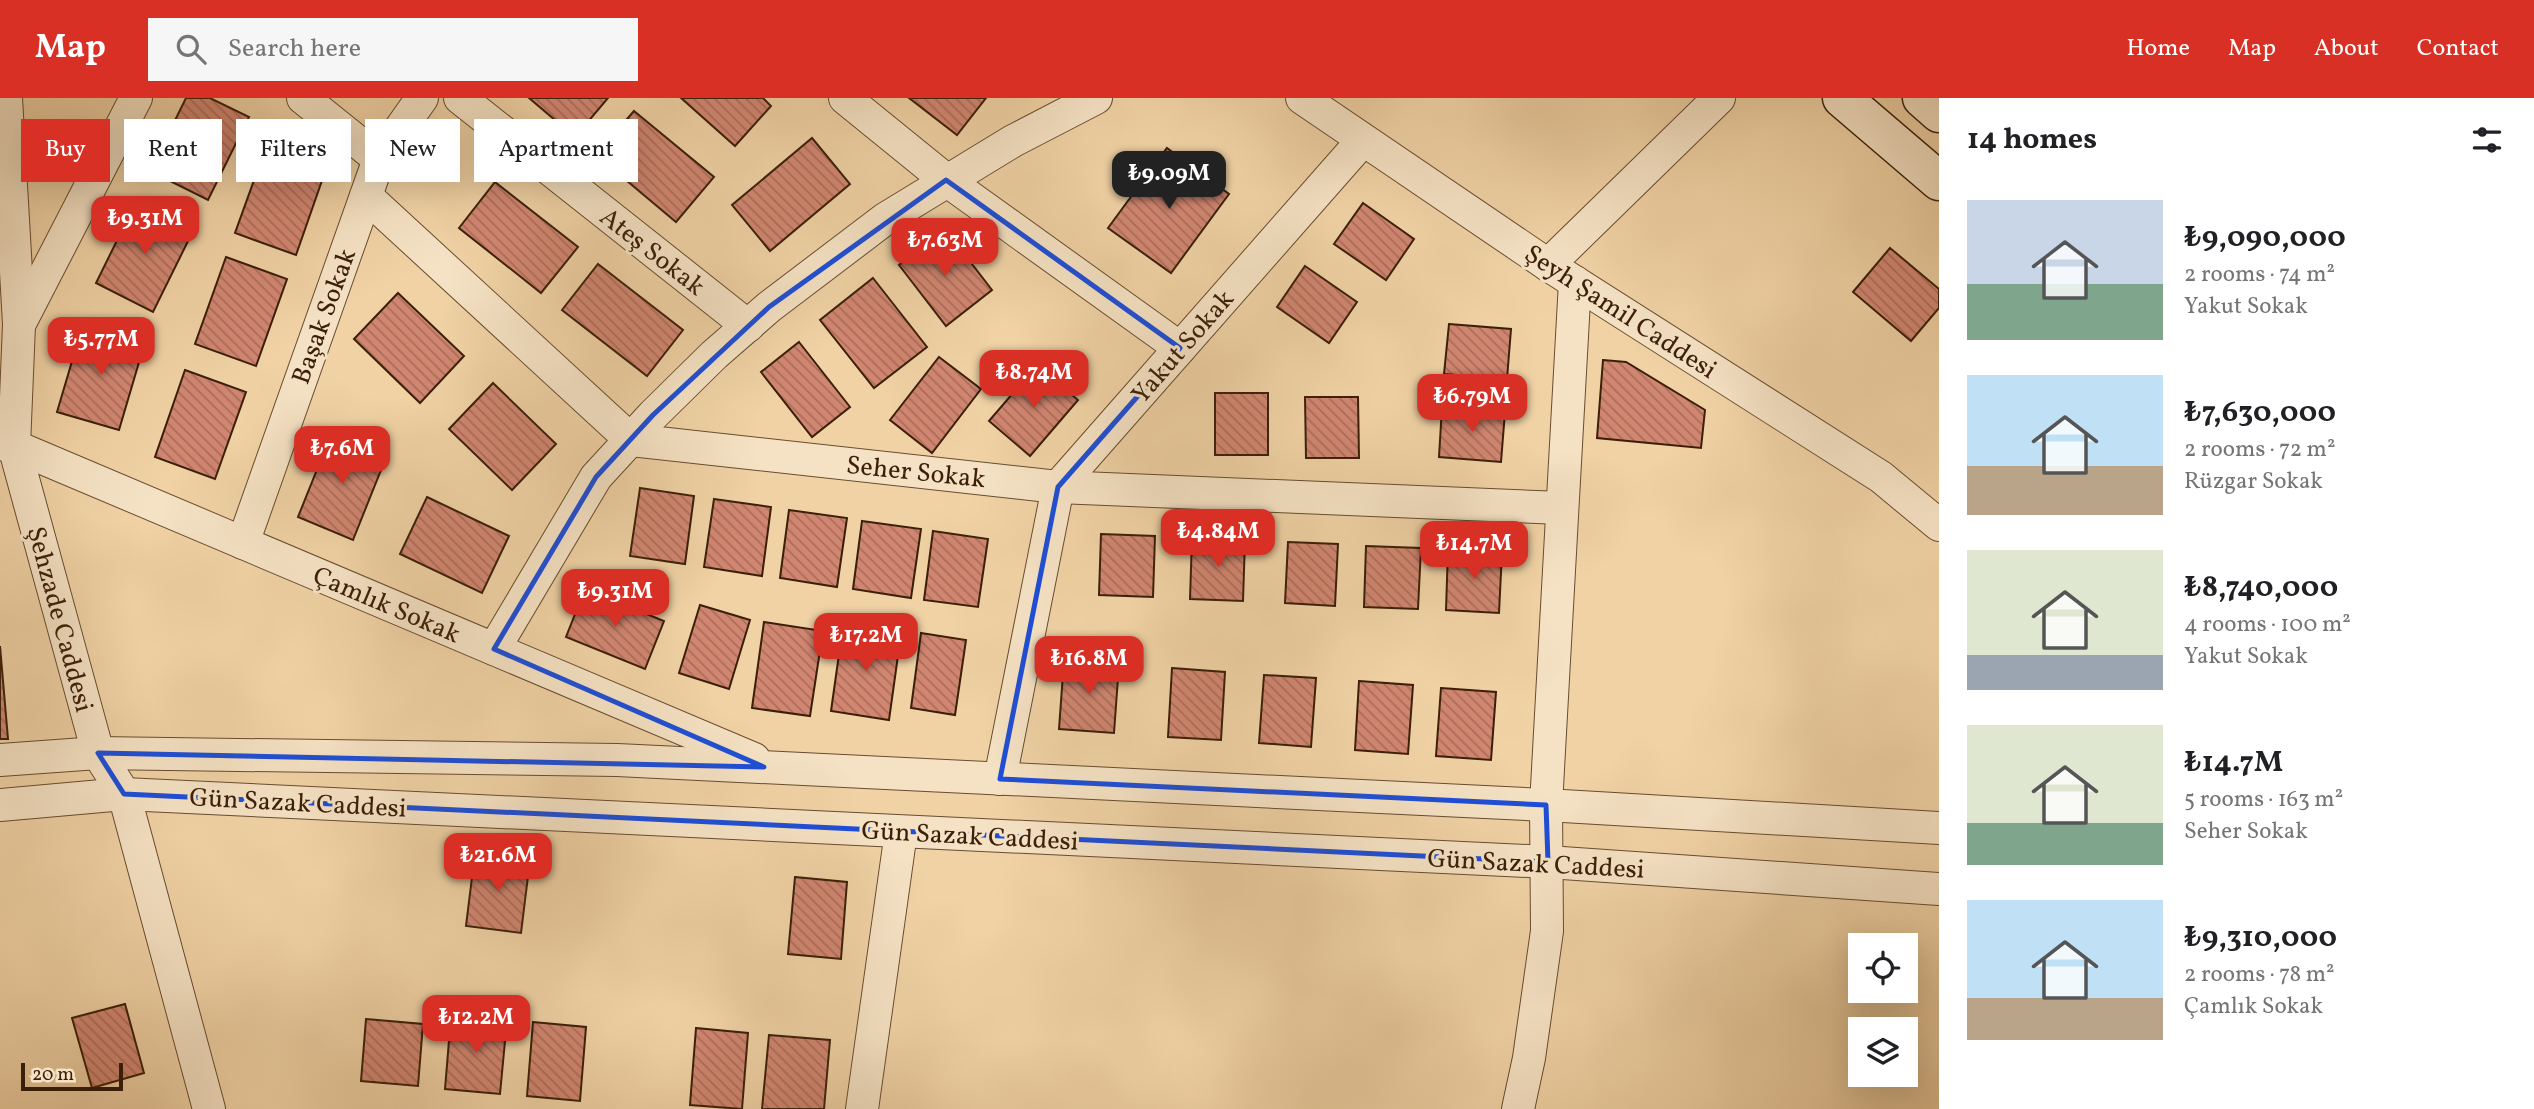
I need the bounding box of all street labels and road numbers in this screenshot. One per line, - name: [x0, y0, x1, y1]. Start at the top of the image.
- street label: Ateş Sokak: [592, 200, 712, 305]
- street label: Şeyh Şamil Caddesi: [1517, 237, 1723, 388]
- street label: Başak Sokak: [284, 244, 366, 389]
- street label: Yakut Sokak: [1124, 283, 1243, 412]
- street label: Seher Sokak: [844, 448, 987, 498]
- street label: Şehzade Caddesi: [17, 523, 101, 716]
- street label: Çamlık Sokak: [307, 559, 466, 653]
- street label: Gün Sazak Caddesi: [188, 780, 407, 828]
- street label: Gün Sazak Caddesi: [860, 813, 1079, 861]
- street label: Gün Sazak Caddesi: [1426, 841, 1645, 889]

